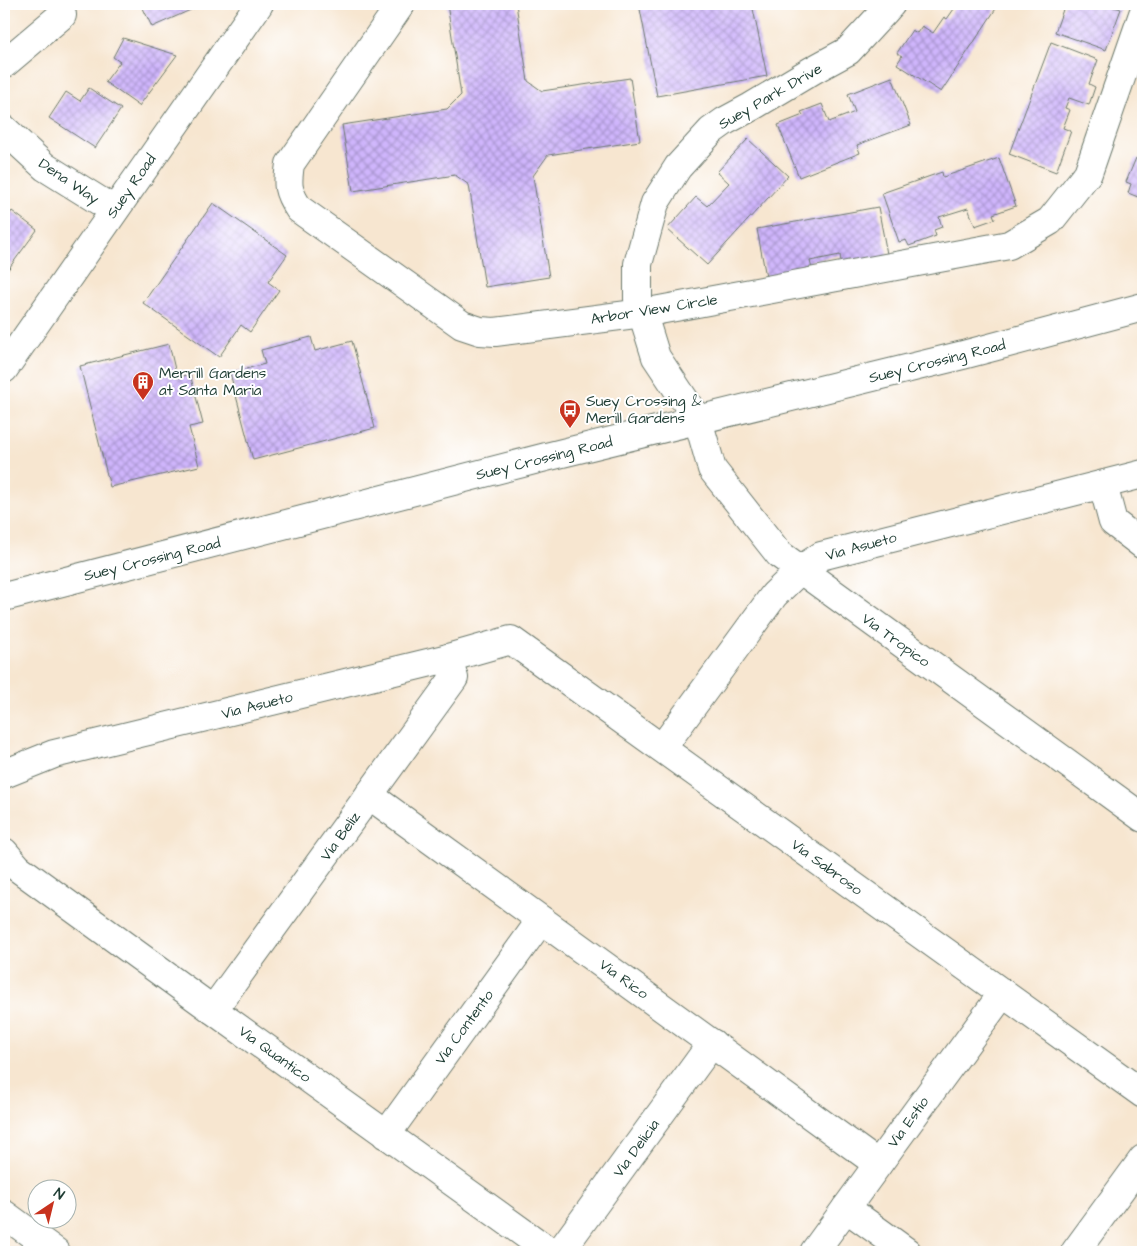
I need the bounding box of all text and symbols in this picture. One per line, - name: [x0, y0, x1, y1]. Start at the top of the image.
- street label: Suey Park Drive: [715, 58, 826, 136]
- street label: Suey Road: [102, 150, 162, 223]
- street label: Dena Way: [34, 153, 103, 210]
- street label: Arbor View Circle: [589, 289, 719, 330]
- street label: Suey Crossing Road: [867, 334, 1008, 390]
- place label: Merrill Gardens at Santa Maria: [159, 363, 267, 401]
- building icon: Merrill Gardens at Santa Maria: [131, 370, 155, 401]
- place label: Suey Crossing & Merill Gardens: [586, 391, 702, 429]
- bus stop icon: Suey Crossing & Merill Gardens: [558, 398, 582, 429]
- street label: Suey Crossing Road: [474, 431, 615, 487]
- street label: Via Asueto: [823, 527, 899, 566]
- street label: Suey Crossing Road: [82, 532, 223, 588]
- street label: Via Tropico: [857, 608, 935, 673]
- street label: Via Asueto: [219, 686, 295, 724]
- street label: Via Beliz: [315, 807, 366, 865]
- street label: Via Sabroso: [787, 834, 867, 901]
- street label: Via Rico: [595, 954, 653, 1005]
- street label: Via Contento: [430, 985, 499, 1069]
- street label: Via Quantico: [234, 1021, 316, 1088]
- street label: Via Estio: [883, 1092, 934, 1152]
- street label: Via Delicia: [608, 1115, 665, 1182]
- north arrow: [28, 1178, 78, 1228]
- text: N: [50, 1183, 68, 1205]

